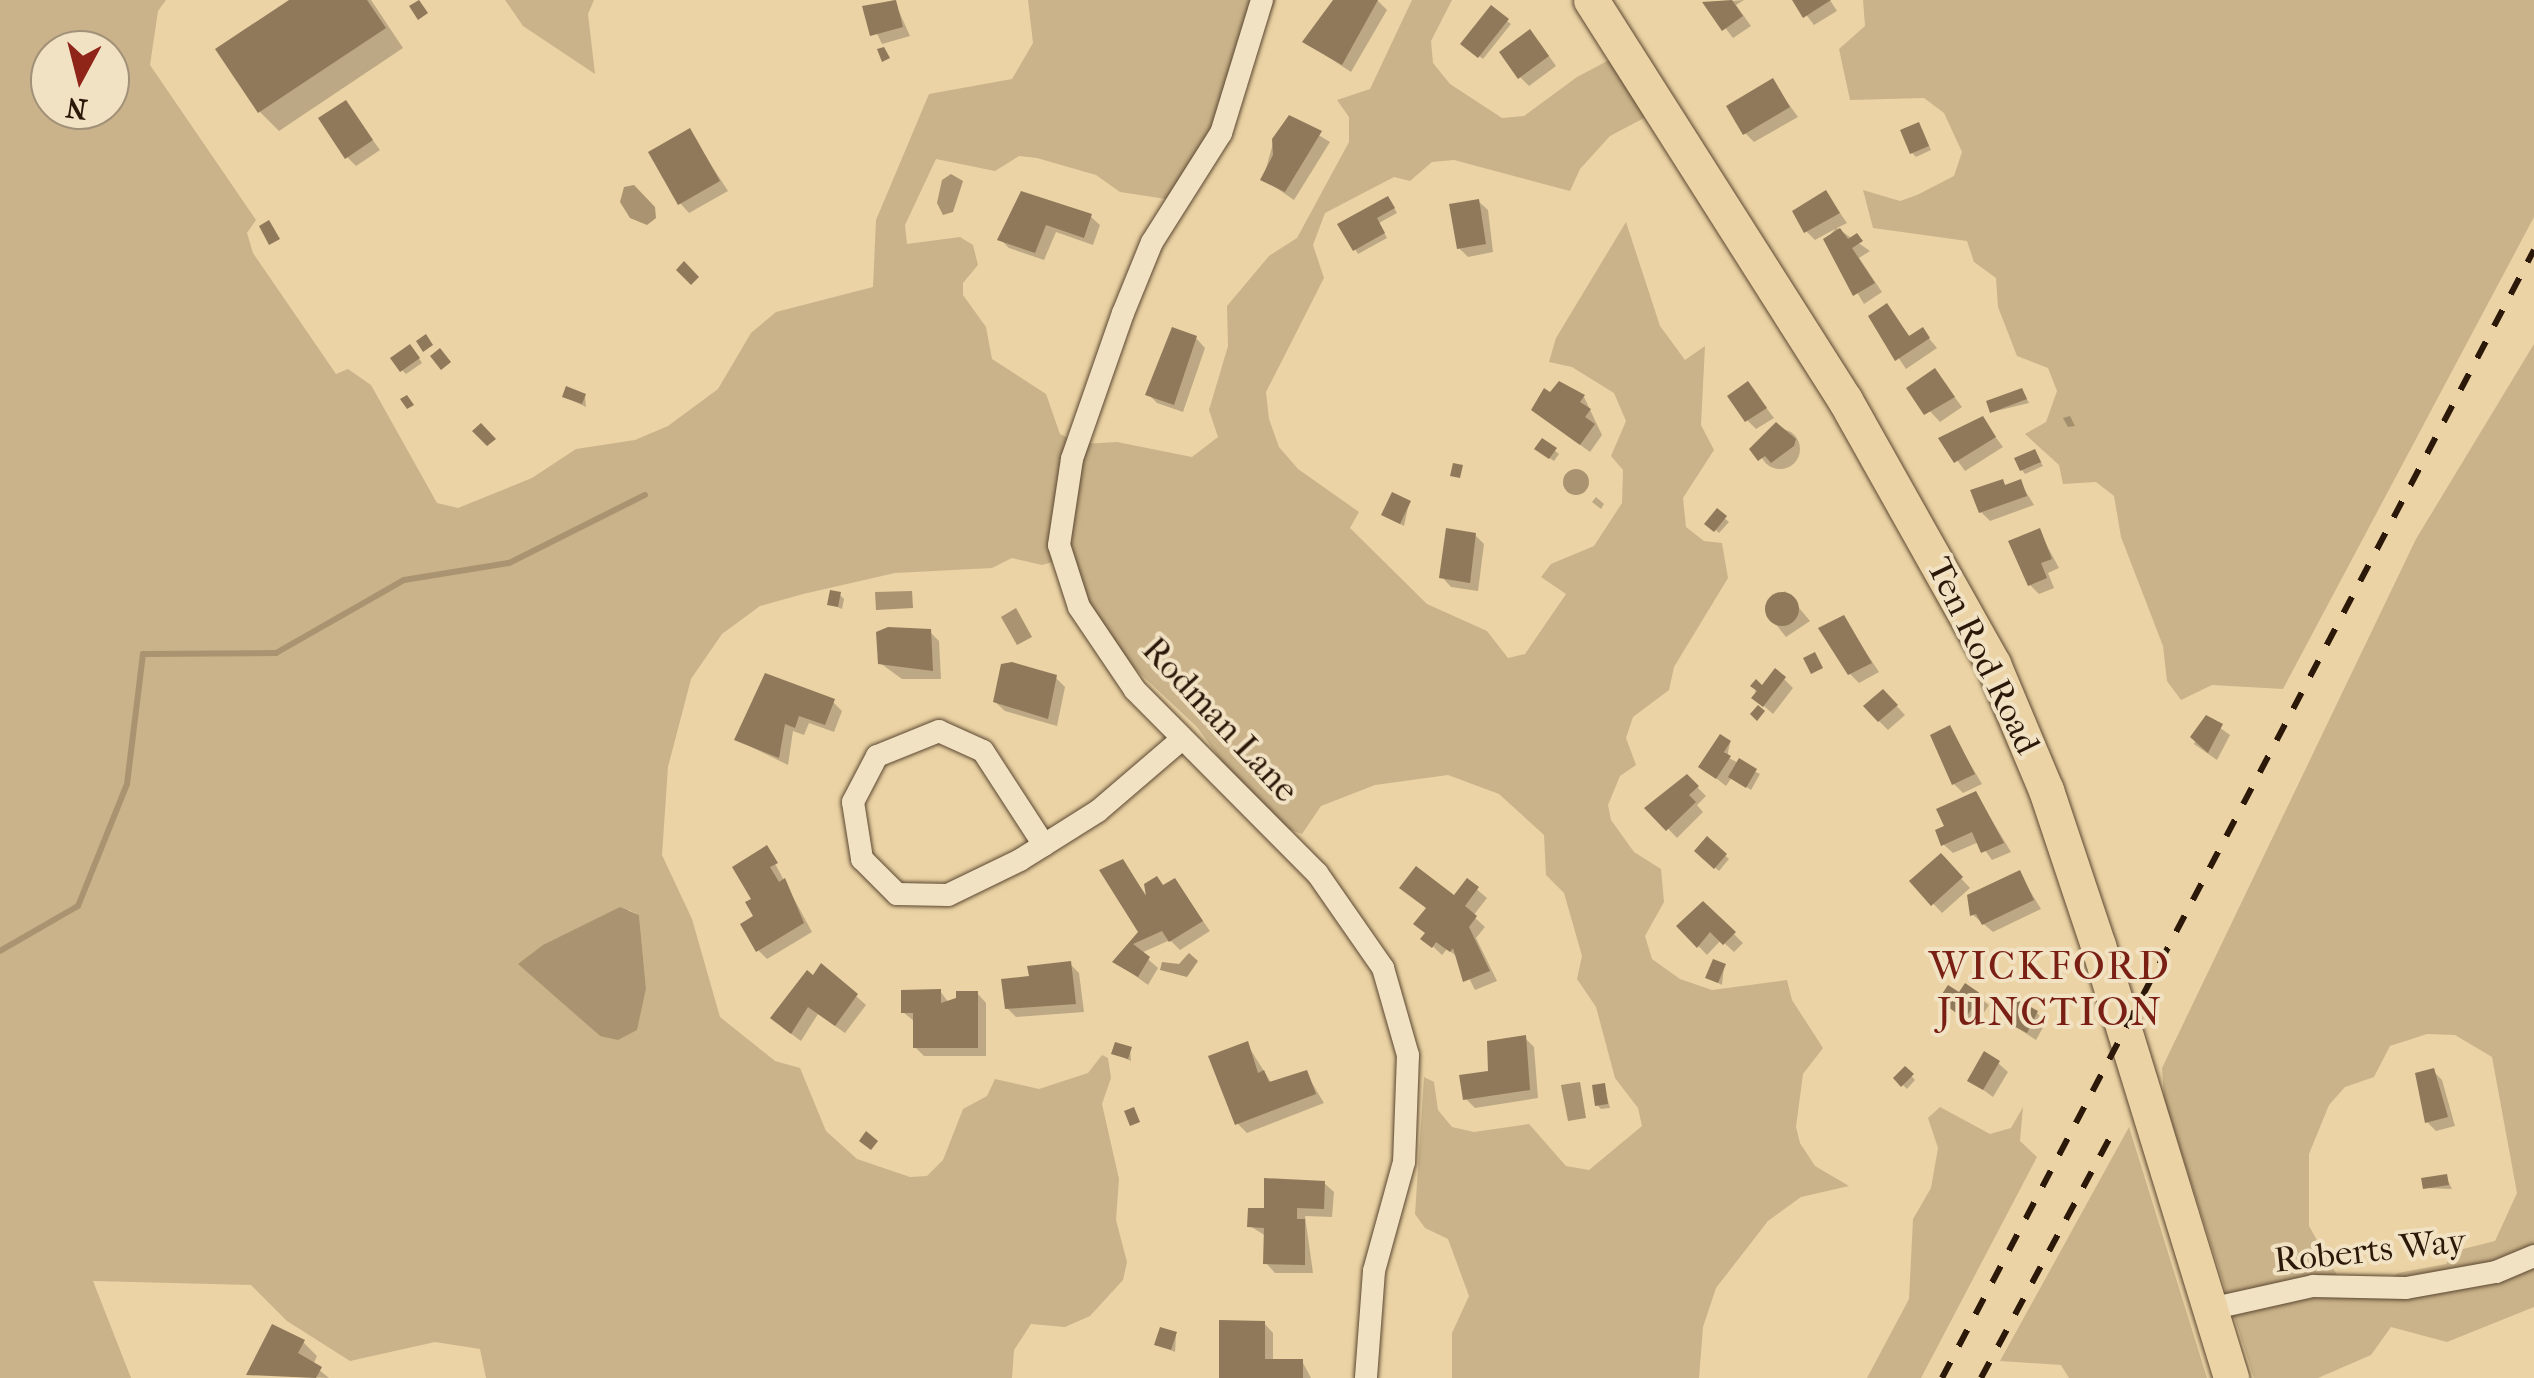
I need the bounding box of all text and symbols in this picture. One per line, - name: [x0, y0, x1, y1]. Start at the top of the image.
- north arrow: [30, 30, 130, 130]
- text: N: [64, 91, 89, 126]
- street label: Ten Rod Road: [1917, 551, 2049, 761]
- street label: Rodman Lane: [1133, 629, 1307, 811]
- district label: WICKFORD JUNCTION: [1929, 942, 2171, 1036]
- street label: Roberts Way: [2272, 1220, 2468, 1282]

